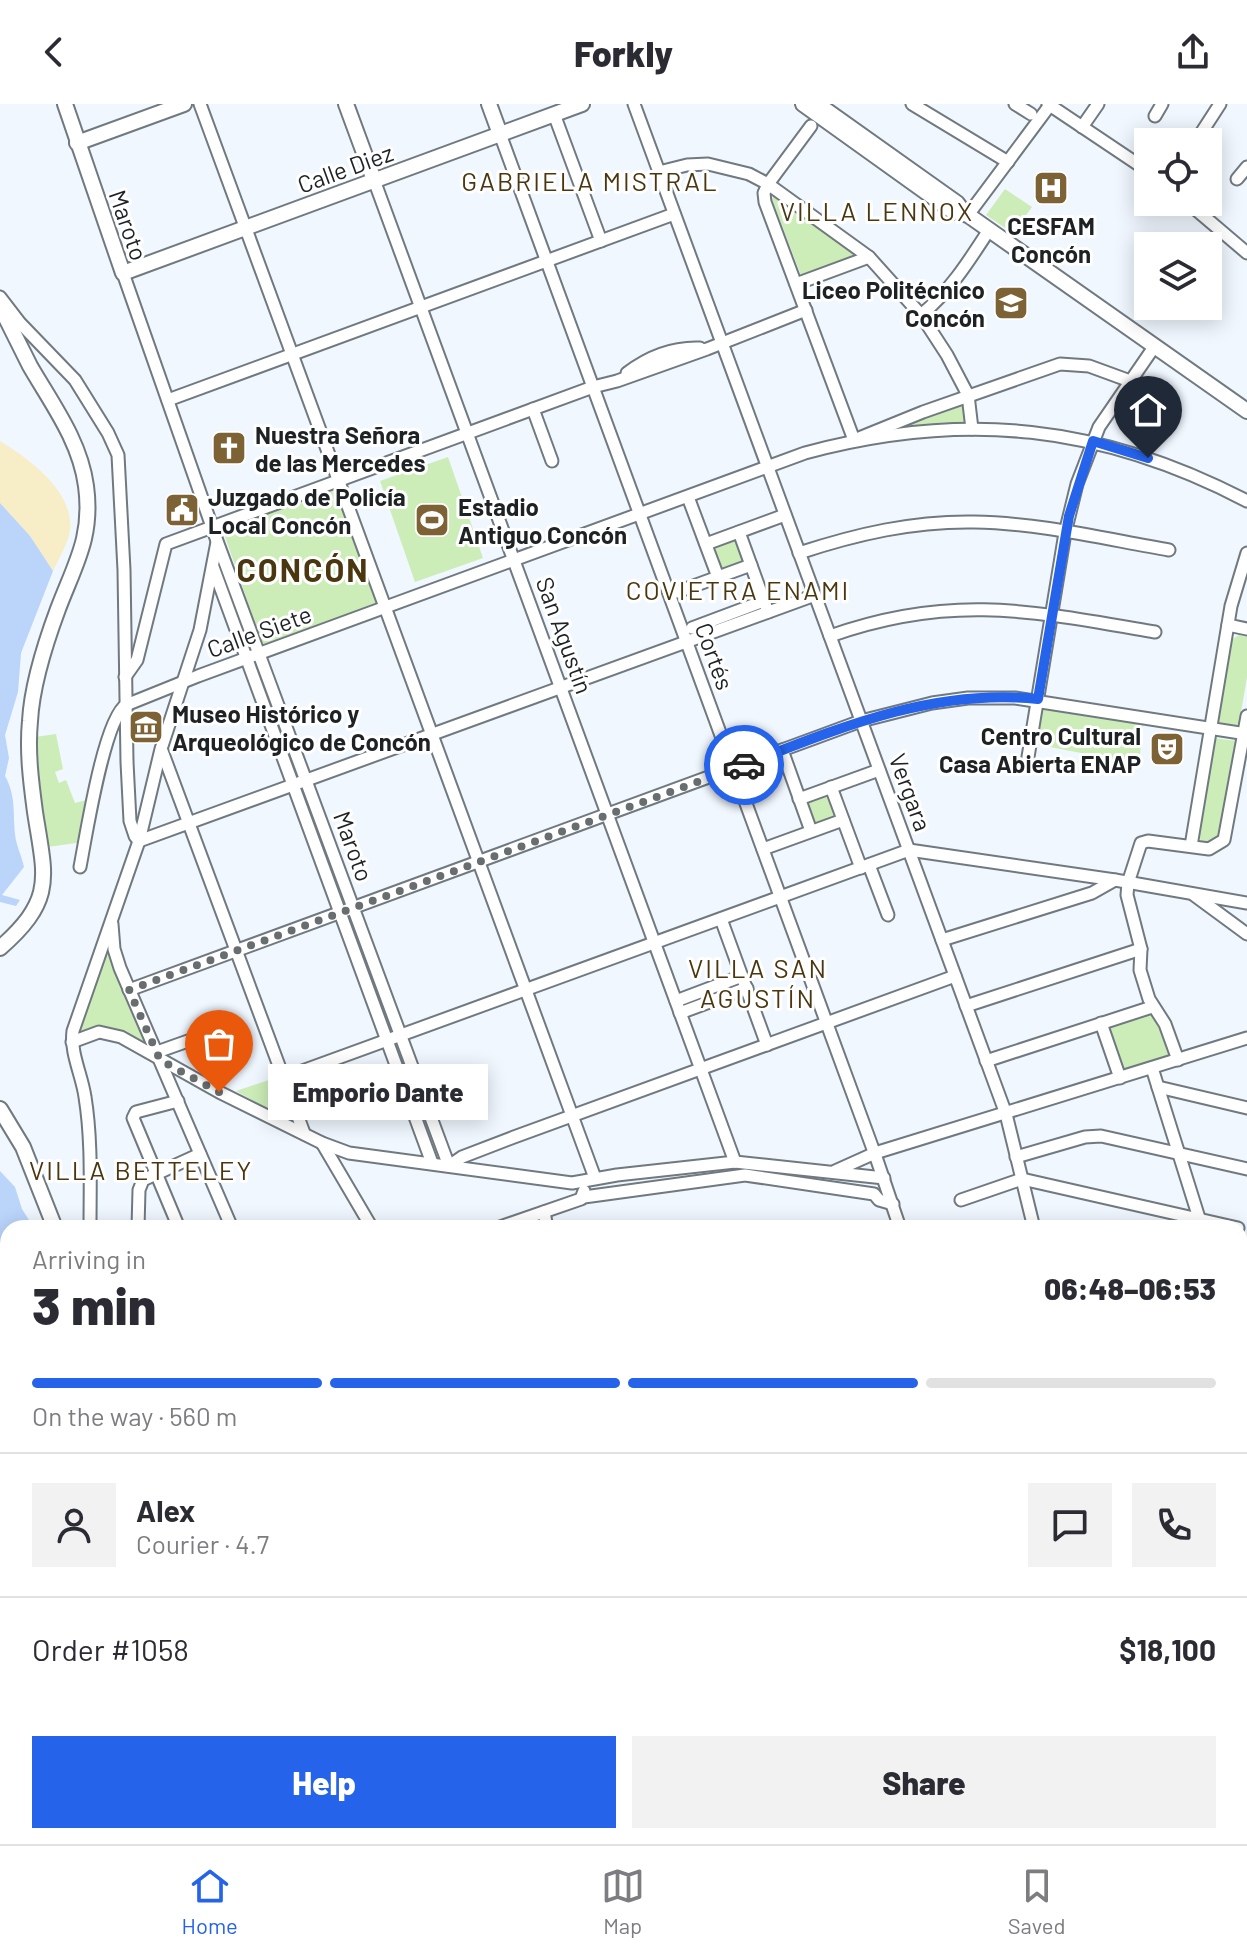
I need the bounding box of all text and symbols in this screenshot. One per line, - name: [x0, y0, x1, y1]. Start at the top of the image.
- icon: back: [32, 30, 76, 74]
- icon: share: [1171, 30, 1215, 74]
- text: Forkly: [574, 31, 673, 74]
- map controls: [1134, 128, 1222, 320]
- button: locate: [1134, 128, 1222, 216]
- street label: Calle Diez: [293, 137, 397, 199]
- district label: GABRIELA MISTRAL: [461, 165, 719, 196]
- hospital icon: CESFAM Concón: [1032, 169, 1070, 207]
- street label: Maroto: [103, 186, 155, 264]
- district label: VILLA LENNOX: [780, 195, 974, 226]
- place label: CESFAM Concón: [1007, 211, 1095, 268]
- button: layers: [1134, 232, 1222, 320]
- place label: Liceo Politécnico Concón: [802, 275, 985, 332]
- school or university icon: Liceo Politécnico Concón: [992, 284, 1030, 322]
- pin: [1114, 376, 1182, 458]
- icon: home: [1126, 388, 1170, 432]
- place label: Nuestra Señora de las Mercedes: [255, 420, 425, 477]
- church icon: Nuestra Señora de las Mercedes: [210, 429, 248, 467]
- place label: Juzgado de Policía Local Concón: [208, 482, 406, 539]
- public building icon: Juzgado de Policía Local Concón: [163, 491, 201, 529]
- place label: Estadio Antiguo Concón: [458, 492, 627, 549]
- sports icon: Estadio Antiguo Concón: [413, 501, 451, 539]
- district label: CONCÓN: [236, 550, 370, 588]
- street label: San Agustín: [531, 573, 599, 697]
- district label: COVIETRA ENAMI: [626, 574, 850, 605]
- street label: Calle Siete: [203, 599, 315, 663]
- street label: Cortés: [690, 619, 740, 693]
- place label: Museo Histórico y Arqueológico de Concón: [172, 699, 431, 756]
- museum icon: Museo Histórico y Arqueológico de Concón: [127, 708, 165, 746]
- place label: Centro Cultural Casa Abierta ENAP: [939, 721, 1141, 778]
- courier: [704, 725, 784, 805]
- theatre icon: Centro Cultural Casa Abierta ENAP: [1148, 730, 1186, 768]
- icon: car: [722, 743, 766, 787]
- street label: Vergara: [884, 749, 938, 835]
- street label: Maroto: [328, 807, 380, 885]
- district label: VILLA SAN AGUSTÍN: [688, 952, 828, 1013]
- pin: [185, 1010, 253, 1092]
- icon: bag: [197, 1022, 241, 1066]
- callout: Emporio Dante: [267, 1064, 487, 1120]
- text: Emporio Dante: [292, 1076, 464, 1107]
- district label: VILLA BETTELEY: [29, 1154, 253, 1185]
- text: Arriving in: [32, 1243, 146, 1274]
- text: 06:48–06:53: [1044, 1270, 1216, 1306]
- text: 3 min: [32, 1273, 156, 1335]
- text: On the way · 560 m: [32, 1400, 237, 1431]
- button: person: [32, 1483, 116, 1567]
- button: chat: [1028, 1483, 1112, 1567]
- button: phone: [1132, 1483, 1216, 1567]
- text: Alex: [136, 1492, 195, 1528]
- text: Courier · 4.7: [136, 1528, 269, 1559]
- text: Order #1058: [32, 1631, 189, 1667]
- text: $18,100: [1119, 1631, 1216, 1667]
- button: Help: [32, 1736, 616, 1828]
- button: Share: [632, 1736, 1216, 1828]
- tab: Home: [182, 1864, 238, 1938]
- tab: Map: [601, 1864, 645, 1938]
- tab: Saved: [1008, 1864, 1065, 1938]

